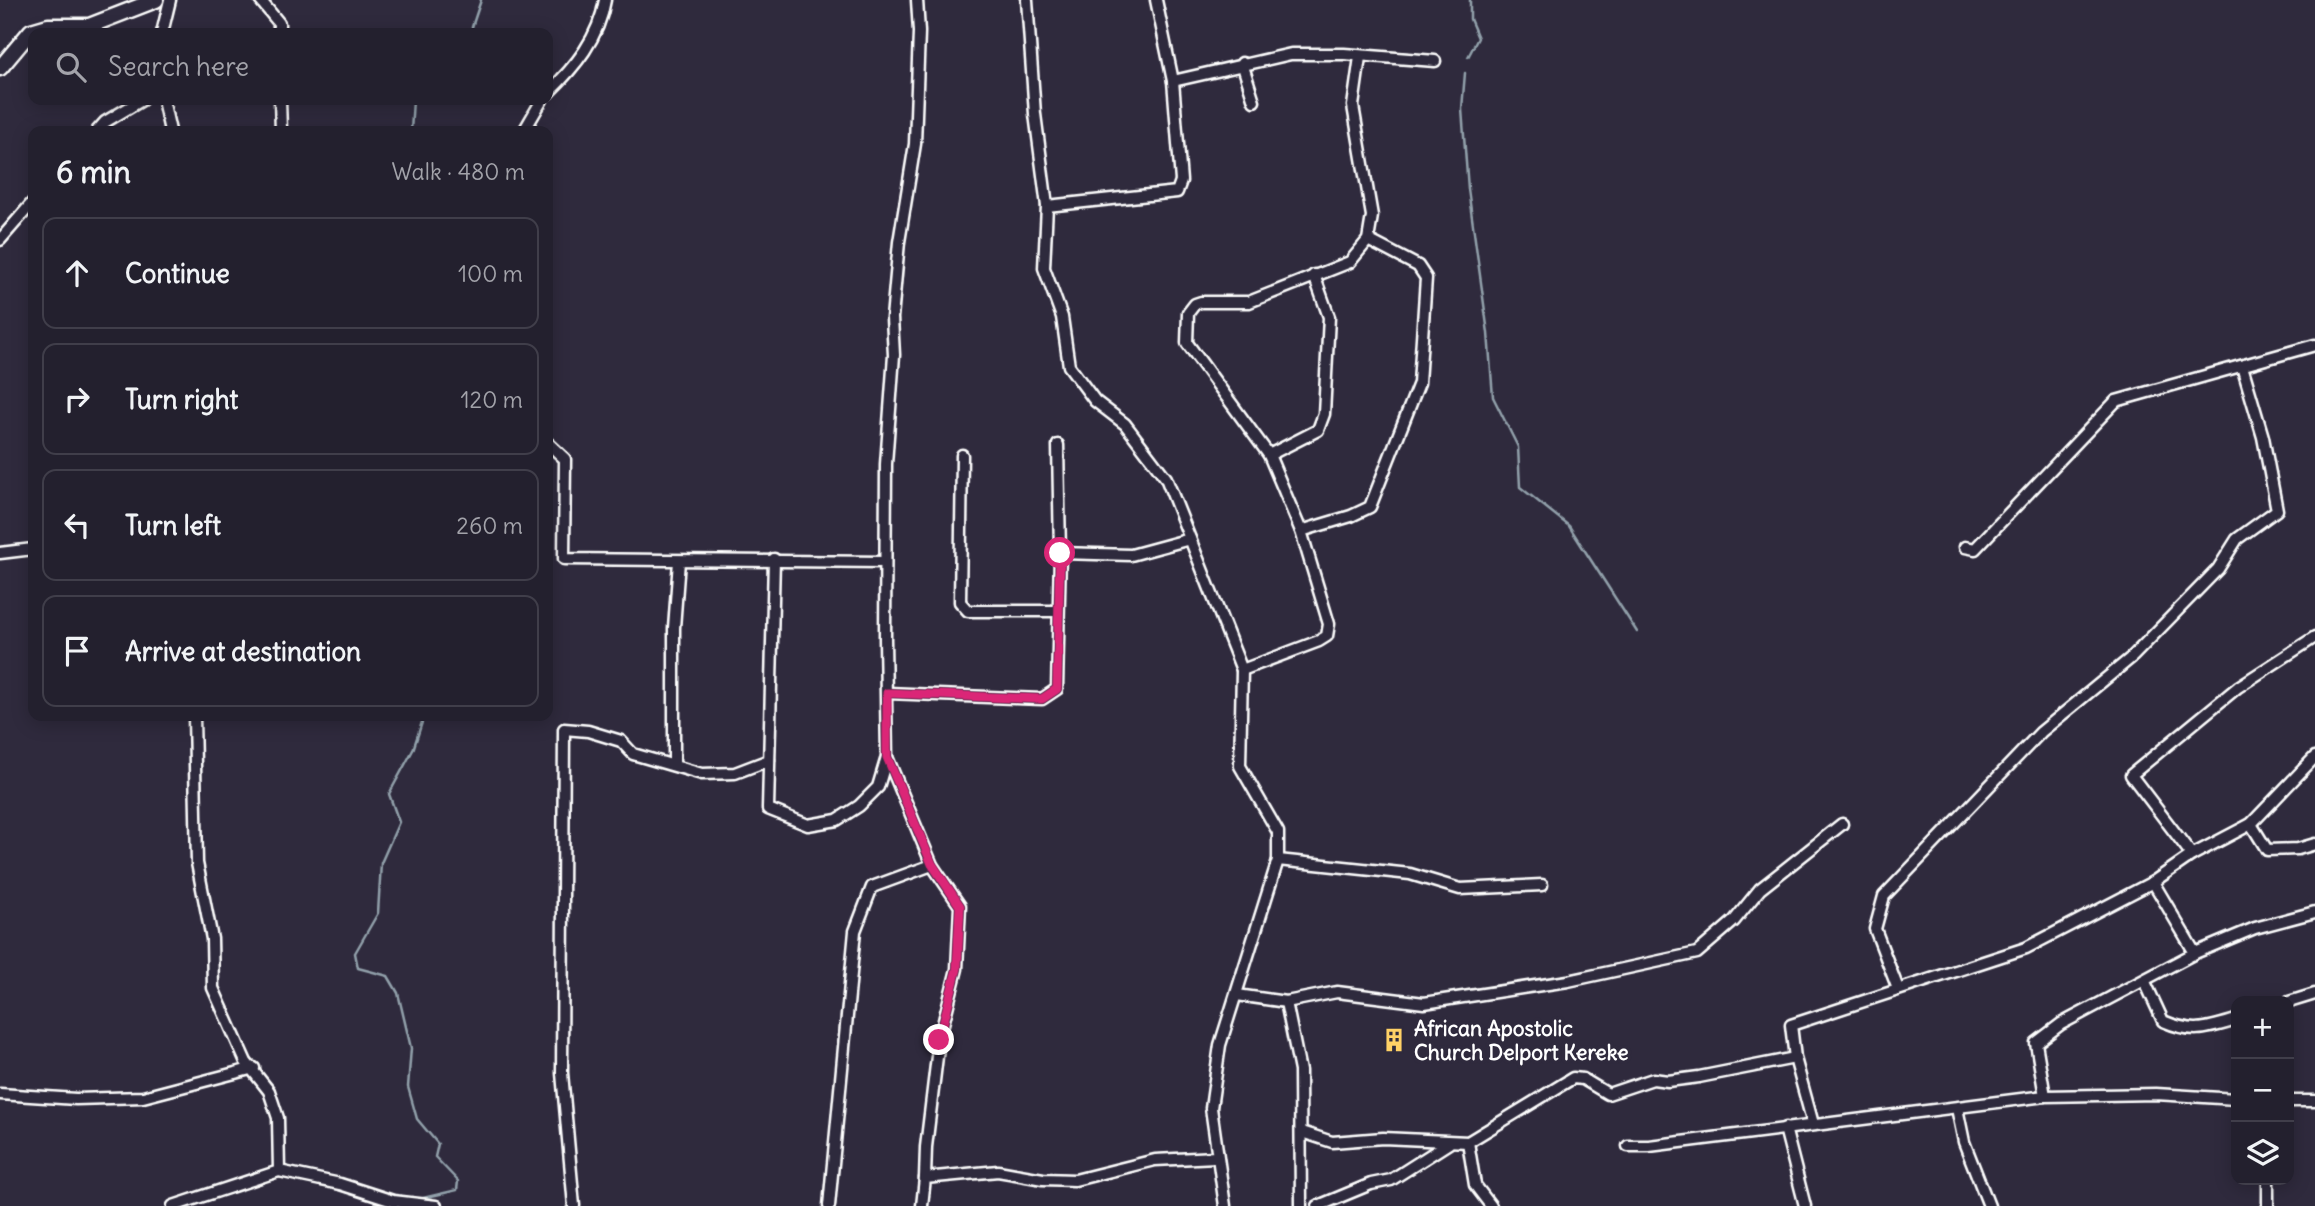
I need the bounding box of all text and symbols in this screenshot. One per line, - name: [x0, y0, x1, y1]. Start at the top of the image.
- search box: [28, 28, 553, 105]
- icon: search: [52, 48, 90, 86]
- text: Search here: [108, 50, 249, 83]
- text: 6 min: [56, 153, 131, 191]
- text: Walk · 480 m: [391, 157, 525, 186]
- icon: ahead: [58, 254, 96, 292]
- text: Continue: [125, 257, 230, 290]
- text: 100 m: [458, 259, 523, 288]
- icon: right: [58, 380, 96, 418]
- text: Turn right: [125, 383, 238, 416]
- text: 120 m: [460, 385, 523, 414]
- icon: left: [58, 506, 96, 544]
- text: Turn left: [125, 509, 221, 542]
- text: 260 m: [456, 511, 523, 540]
- route start: [1044, 537, 1075, 568]
- icon: arrive: [58, 632, 96, 670]
- text: Arrive at destination: [125, 635, 361, 668]
- map controls: [2231, 996, 2294, 1185]
- button: +: [2231, 996, 2294, 1059]
- place label: African Apostolic Church Delport Kereke: [1414, 1015, 1629, 1066]
- route end: [923, 1024, 954, 1055]
- building icon: African Apostolic Church Delport Kereke: [1380, 1026, 1408, 1054]
- button: −: [2231, 1059, 2294, 1122]
- button: layers: [2231, 1122, 2294, 1185]

